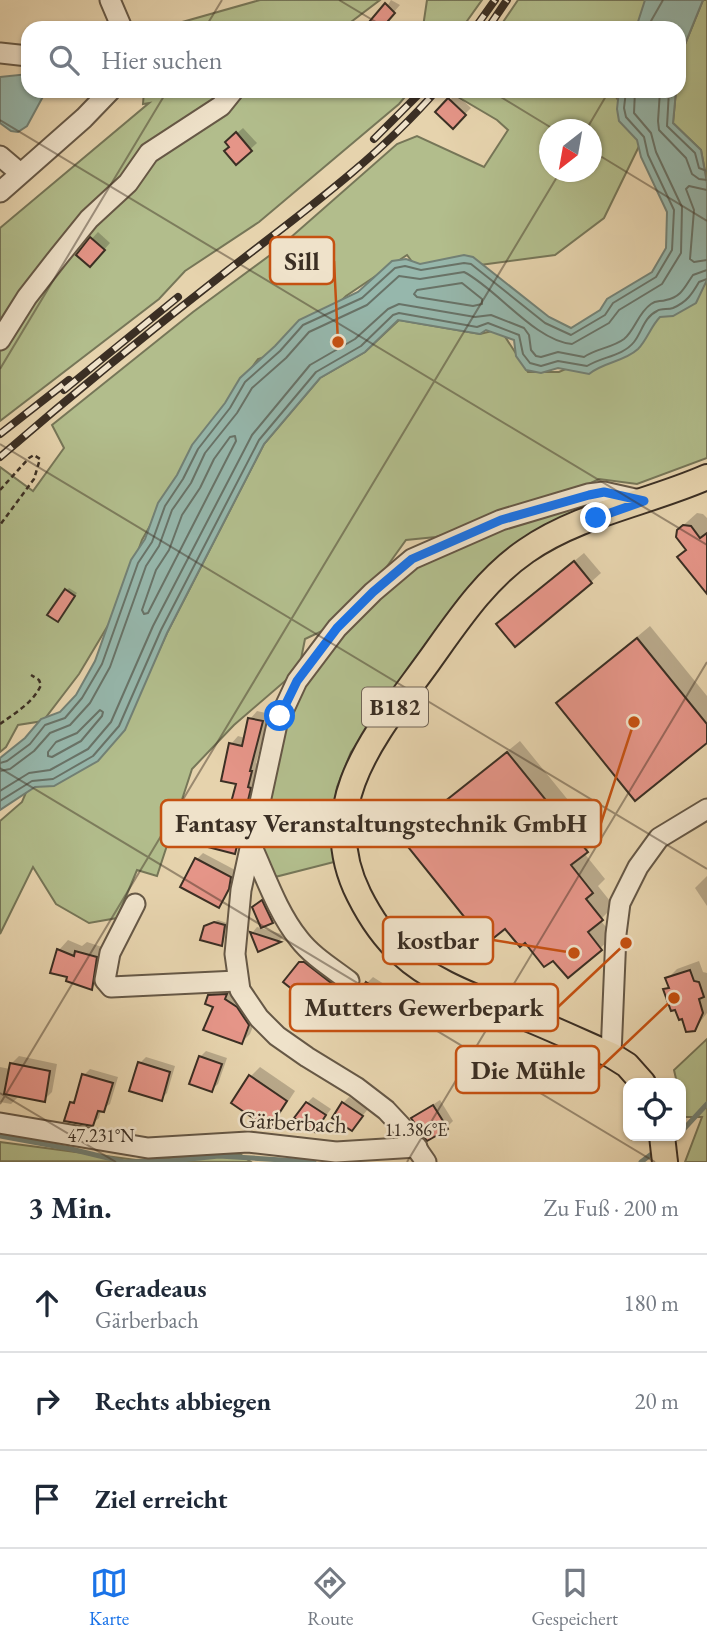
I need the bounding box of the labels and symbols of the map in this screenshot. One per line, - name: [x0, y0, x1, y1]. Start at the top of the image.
- north arrow: [539, 119, 602, 182]
- callout: Sill: [270, 237, 334, 284]
- text: Sill: [284, 244, 320, 278]
- route end: [580, 502, 611, 533]
- road number: B182: [362, 688, 428, 726]
- route start: [264, 700, 295, 731]
- callout: Fantasy Veranstaltungstechnik GmbH: [161, 800, 601, 847]
- text: Fantasy Veranstaltungstechnik GmbH: [175, 806, 587, 840]
- callout: kostbar: [383, 917, 493, 964]
- text: kostbar: [397, 923, 479, 957]
- callout: Mutters Gewerbepark: [290, 984, 558, 1031]
- text: Mutters Gewerbepark: [304, 990, 545, 1024]
- callout: Die Mühle: [456, 1046, 599, 1093]
- text: Die Mühle: [471, 1053, 585, 1087]
- street label: Gärberbach: [238, 1103, 348, 1140]
- text: 11.386°E: [385, 1118, 447, 1141]
- text: 47.231°N: [68, 1124, 135, 1147]

